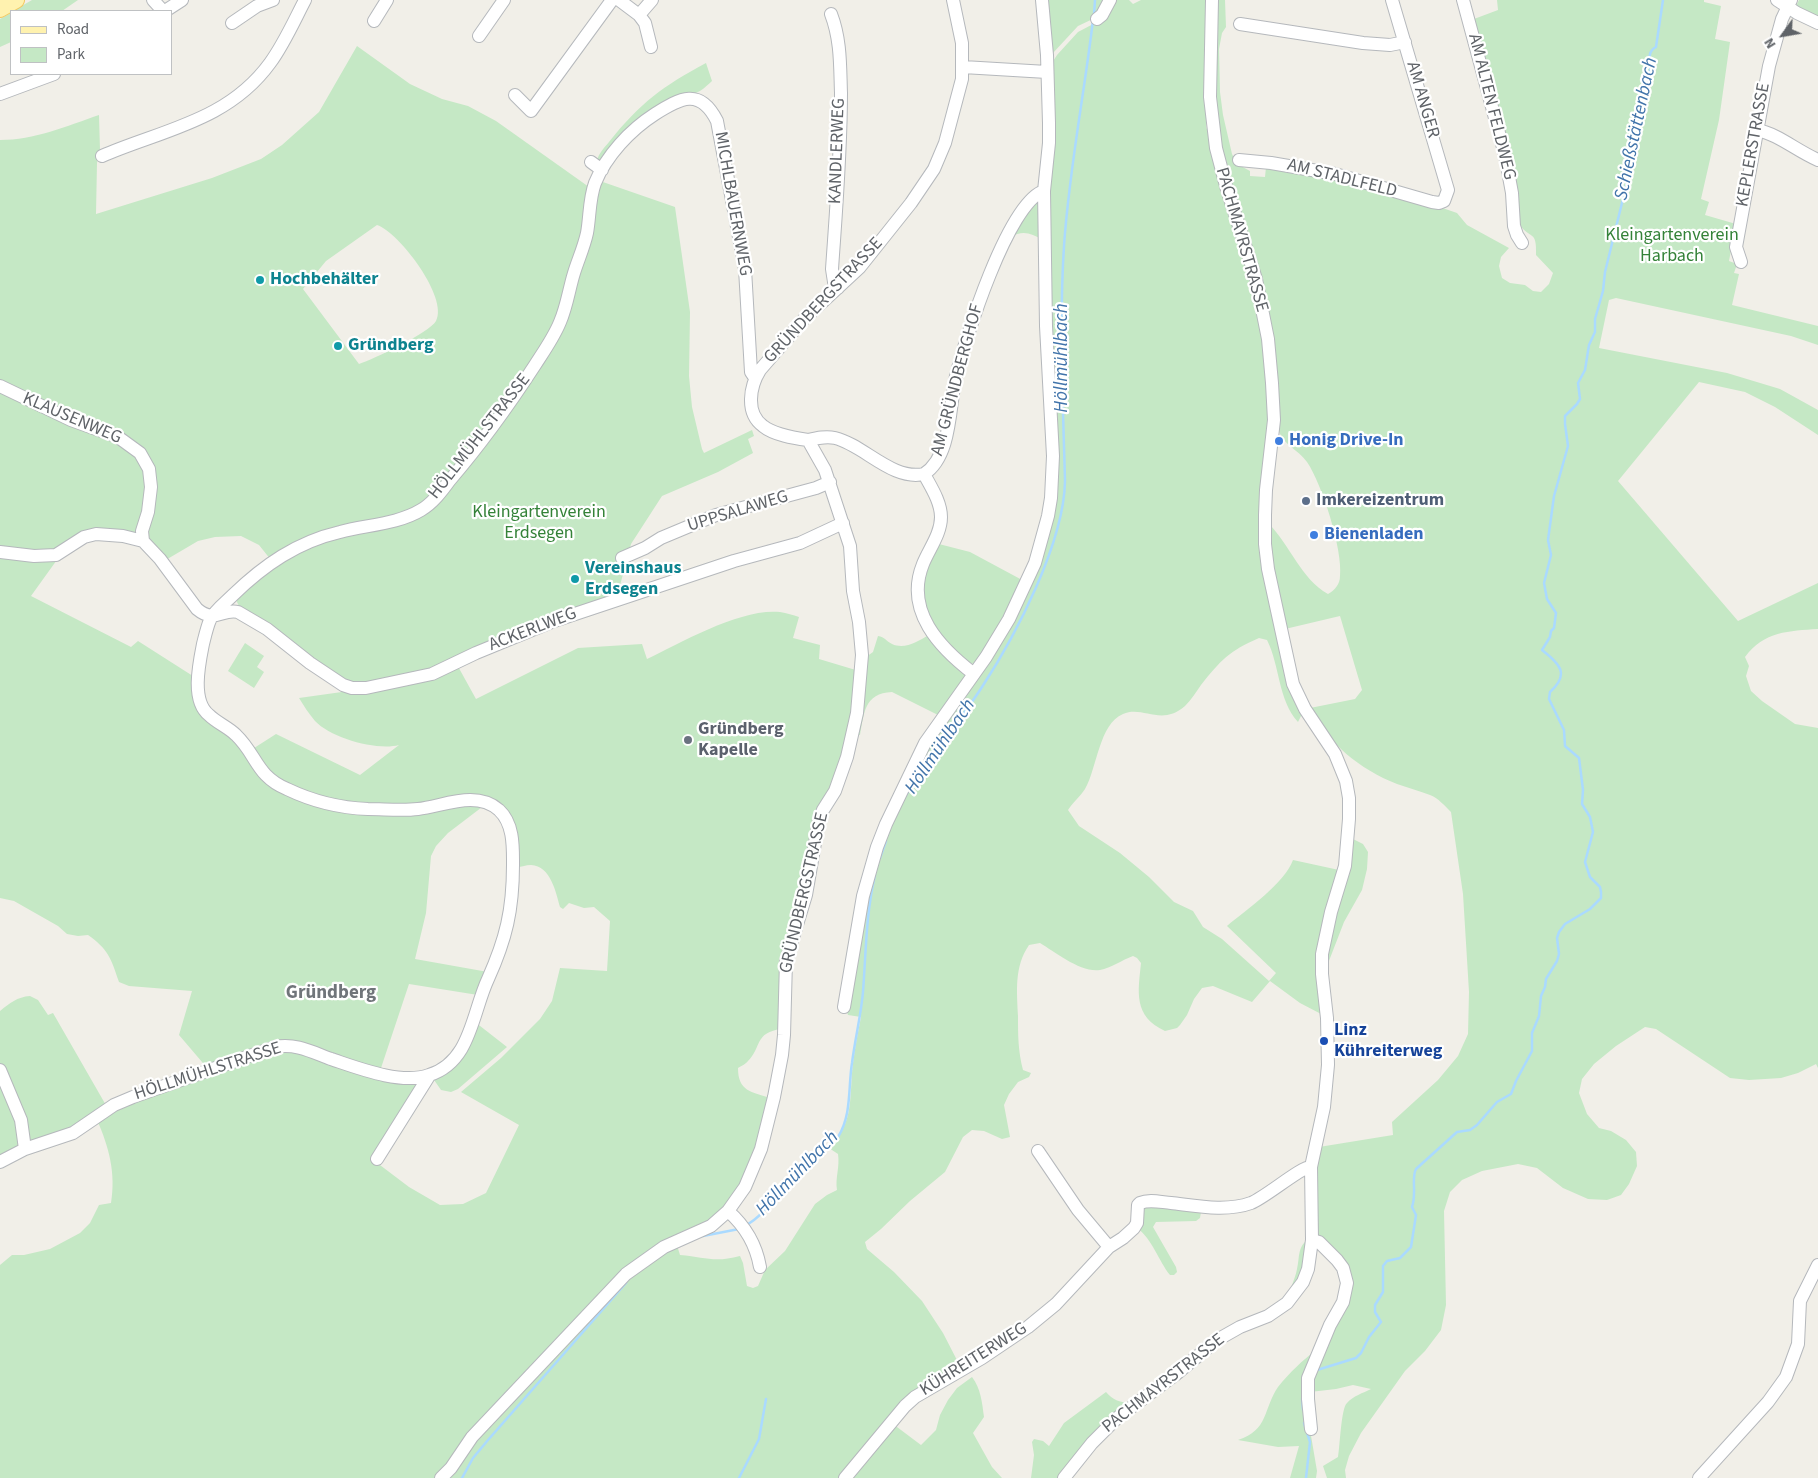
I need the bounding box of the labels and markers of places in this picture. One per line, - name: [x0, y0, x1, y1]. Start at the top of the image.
- place label: Hochbehälter: [270, 269, 378, 291]
- marker: Hochbehälter: [254, 274, 266, 286]
- place label: Gründberg: [348, 335, 434, 357]
- marker: Gründberg: [332, 340, 344, 352]
- place label: Honig Drive-In: [1289, 430, 1404, 452]
- marker: Honig Drive-In: [1273, 435, 1285, 447]
- place label: Imkereizentrum: [1316, 490, 1444, 512]
- marker: Imkereizentrum: [1300, 495, 1312, 507]
- place label: Bienenladen: [1324, 524, 1424, 546]
- marker: Bienenladen: [1308, 529, 1320, 541]
- place label: Vereinshaus Erdsegen: [585, 558, 682, 600]
- marker: Vereinshaus Erdsegen: [569, 573, 581, 585]
- place label: Gründberg Kapelle: [698, 719, 784, 762]
- marker: Gründberg Kapelle: [682, 734, 694, 746]
- place label: Linz Kühreiterweg: [1334, 1020, 1442, 1062]
- marker: Linz Kühreiterweg: [1318, 1035, 1330, 1047]

